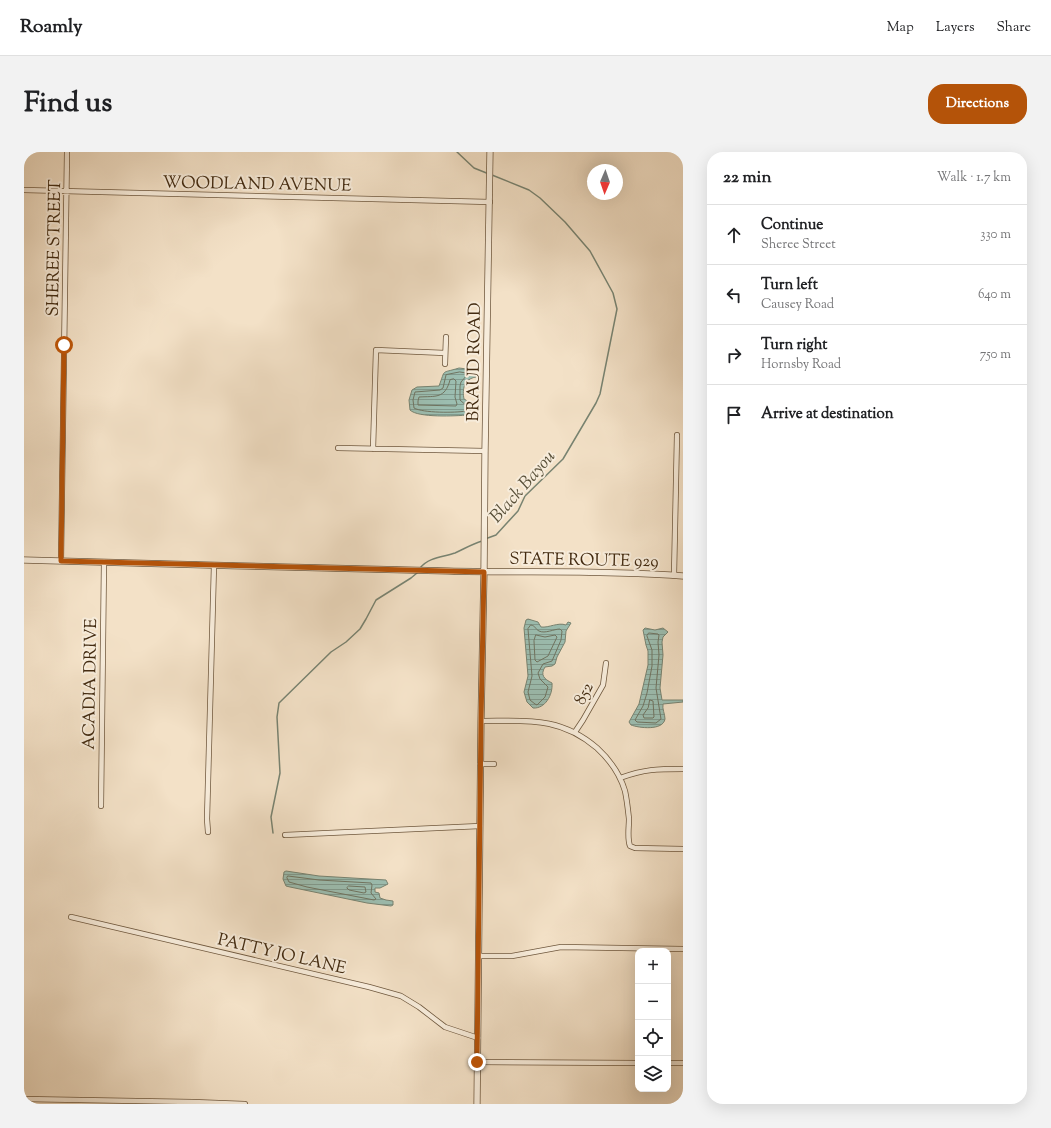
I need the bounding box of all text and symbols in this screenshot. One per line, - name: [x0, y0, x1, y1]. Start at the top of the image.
- text: Roamly: [20, 14, 83, 41]
- text: Map: [887, 18, 914, 38]
- text: Layers: [936, 18, 974, 38]
- text: Share: [996, 18, 1031, 38]
- text: Find us: [24, 84, 112, 124]
- button: Directions: [928, 84, 1027, 124]
- north arrow: [587, 164, 623, 200]
- text: 22 min: [723, 166, 771, 190]
- text: Walk · 1.7 km: [937, 169, 1011, 187]
- street label: WOODLAND AVENUE: [162, 171, 352, 199]
- street label: SHEREE STREET: [42, 179, 68, 317]
- text: Continue: [761, 215, 823, 236]
- icon: ahead: [723, 224, 745, 246]
- text: 330 m: [980, 226, 1011, 244]
- text: Sheree Street: [761, 236, 836, 254]
- text: Turn left: [761, 275, 818, 296]
- icon: left: [723, 284, 745, 306]
- text: 640 m: [978, 286, 1011, 304]
- text: Causey Road: [761, 296, 834, 314]
- street label: BRAUD ROAD: [462, 302, 488, 422]
- text: Turn right: [761, 335, 827, 356]
- route start: [55, 336, 73, 354]
- icon: right: [723, 344, 745, 366]
- text: 750 m: [980, 346, 1011, 364]
- text: Hornsby Road: [761, 356, 841, 374]
- icon: arrive: [723, 404, 745, 426]
- text: Arrive at destination: [761, 404, 894, 425]
- water label: Black Bayou: [484, 445, 563, 529]
- street label: STATE ROUTE 929: [509, 548, 659, 574]
- street label: ACADIA DRIVE: [78, 618, 104, 750]
- street label: 852: [569, 679, 601, 709]
- street label: PATTY JO LANE: [215, 929, 348, 981]
- map controls: [635, 948, 671, 1092]
- button: +: [635, 948, 671, 984]
- button: −: [635, 984, 671, 1020]
- button: locate: [635, 1020, 671, 1056]
- route end: [468, 1053, 486, 1071]
- button: layers: [635, 1056, 671, 1092]

